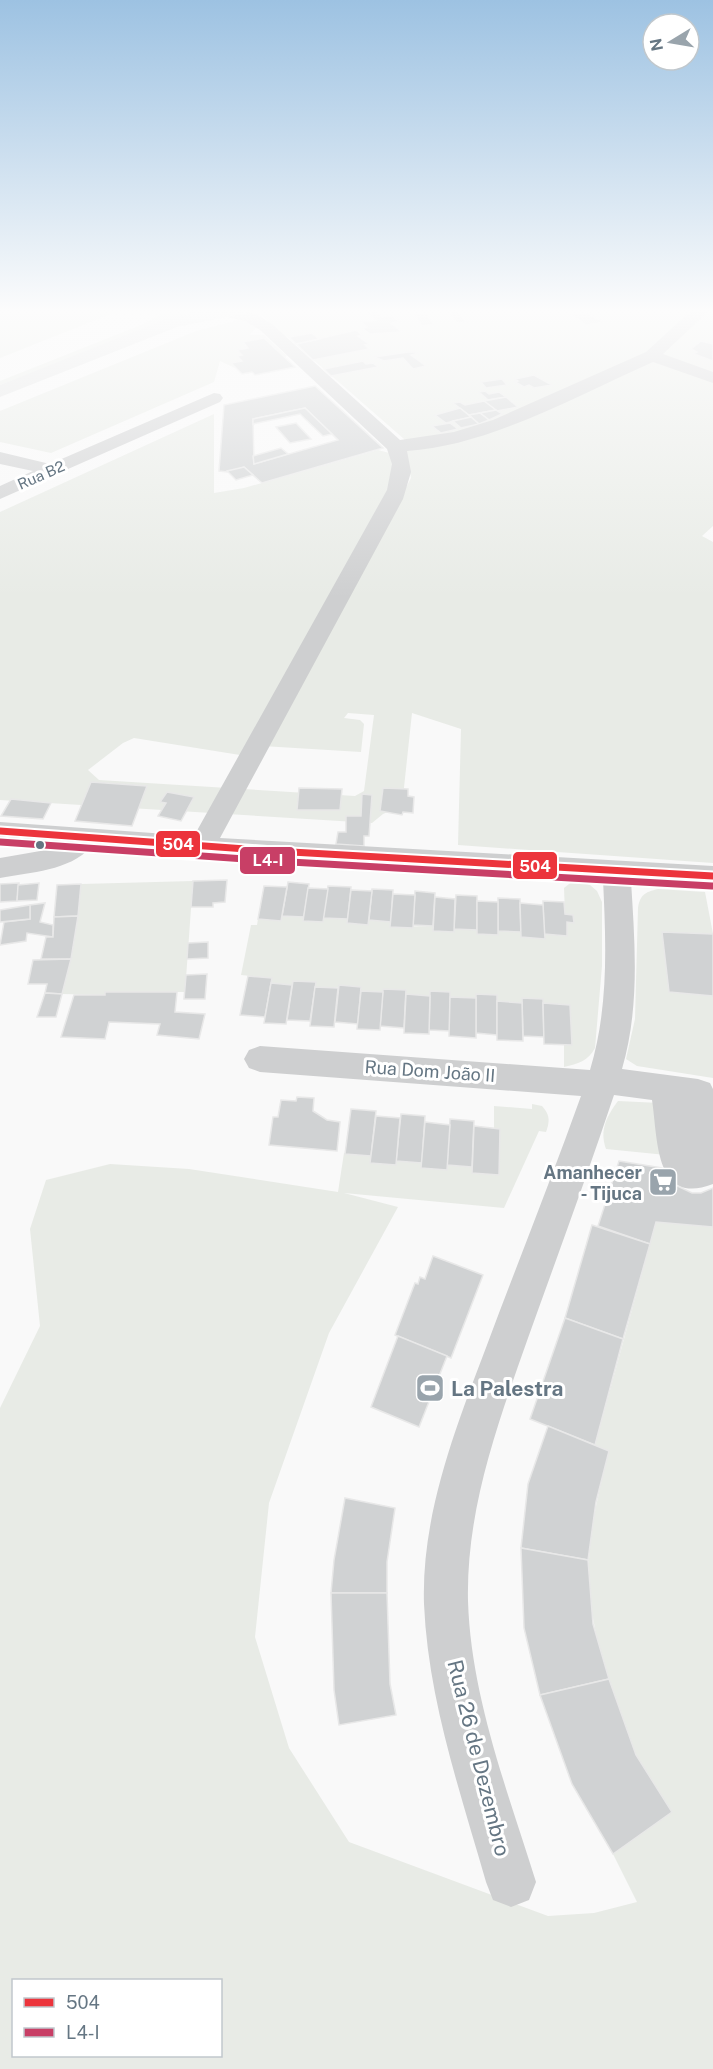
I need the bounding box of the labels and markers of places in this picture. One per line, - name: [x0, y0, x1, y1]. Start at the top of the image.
- unlabelled marker: [34, 839, 46, 851]
- place label: Amanhecer - Tijuca: [543, 1162, 643, 1204]
- supermarket icon: Amanhecer - Tijuca: [647, 1166, 679, 1198]
- sports icon: La Palestra: [414, 1372, 446, 1404]
- place label: La Palestra: [451, 1376, 563, 1401]

